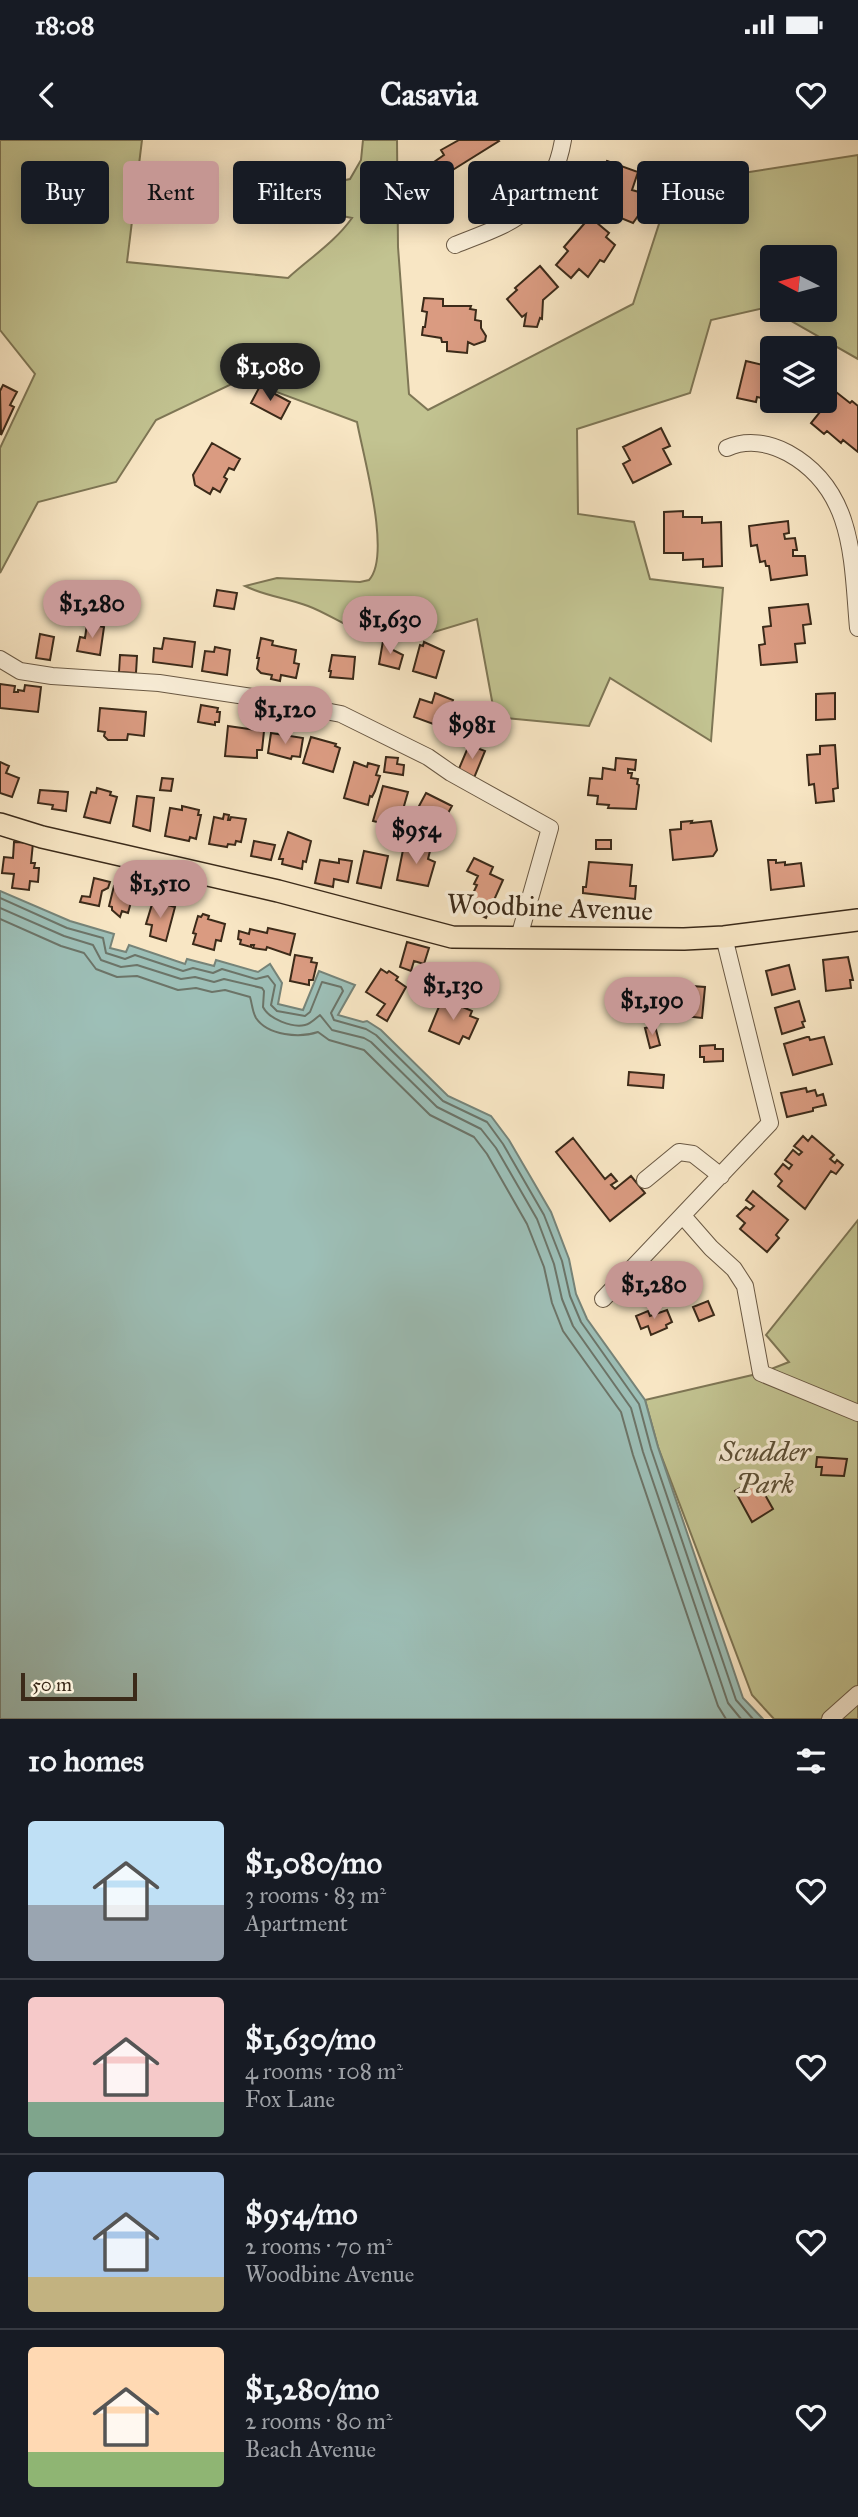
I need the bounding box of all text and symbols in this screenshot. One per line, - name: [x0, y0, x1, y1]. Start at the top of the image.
- text: 18:08: [35, 9, 95, 41]
- text: Casavia: [380, 75, 478, 114]
- icon: back: [28, 76, 66, 114]
- icon: heart: [792, 76, 830, 114]
- chip: Buy: [21, 161, 109, 224]
- chip: Rent: [123, 161, 219, 224]
- chip: Filters: [233, 161, 346, 224]
- chip: New: [360, 161, 454, 224]
- chip: Apartment: [468, 161, 623, 224]
- chip: House: [637, 161, 749, 224]
- north arrow: [760, 245, 836, 322]
- map controls: [760, 245, 837, 413]
- button: layers: [760, 336, 837, 413]
- pin: $1,080: [213, 344, 327, 403]
- text: $1,080: [236, 352, 304, 380]
- pin: $1,280: [35, 580, 149, 640]
- text: $1,280: [59, 589, 125, 617]
- pin: $1,630: [333, 596, 447, 656]
- text: $1,630: [358, 605, 422, 633]
- pin: $1,120: [228, 686, 342, 746]
- text: $1,120: [254, 695, 316, 723]
- pin: $981: [431, 702, 513, 761]
- text: $981: [448, 710, 496, 738]
- pin: $954: [375, 806, 457, 866]
- text: $954: [391, 815, 441, 843]
- pin: $1,510: [103, 860, 217, 920]
- text: $1,510: [129, 869, 191, 897]
- street label: Woodbine Avenue: [446, 886, 654, 928]
- pin: $1,130: [396, 962, 510, 1022]
- text: $1,130: [423, 971, 483, 999]
- pin: $1,190: [595, 978, 709, 1037]
- text: $1,190: [620, 986, 684, 1014]
- pin: $1,280: [597, 1262, 711, 1321]
- text: $1,280: [621, 1270, 687, 1298]
- park label: Scudder Park: [718, 1434, 812, 1501]
- scale bar: [21, 1670, 136, 1702]
- text: 50 m: [32, 1673, 72, 1696]
- icon: filters: [792, 1742, 830, 1780]
- text: 10 homes: [28, 1743, 144, 1779]
- text: $1,080/mo: [245, 1845, 382, 1881]
- icon: home: [84, 1849, 168, 1933]
- icon: heart: [792, 1872, 830, 1910]
- text: 3 rooms · 83 m²: [245, 1881, 386, 1909]
- text: Apartment: [245, 1909, 348, 1937]
- text: $1,630/mo: [245, 2021, 376, 2057]
- icon: home: [84, 2025, 168, 2109]
- icon: heart: [792, 2048, 830, 2086]
- text: 4 rooms · 108 m²: [245, 2057, 403, 2085]
- text: Fox Lane: [245, 2085, 335, 2113]
- text: $954/mo: [245, 2196, 358, 2232]
- icon: home: [84, 2200, 168, 2284]
- icon: heart: [792, 2223, 830, 2261]
- text: 2 rooms · 70 m²: [245, 2232, 393, 2260]
- text: Woodbine Avenue: [245, 2260, 414, 2288]
- text: $1,280/mo: [245, 2371, 379, 2407]
- icon: home: [84, 2375, 168, 2459]
- icon: heart: [792, 2398, 830, 2436]
- text: 2 rooms · 80 m²: [245, 2407, 392, 2435]
- text: Beach Avenue: [245, 2435, 376, 2463]

